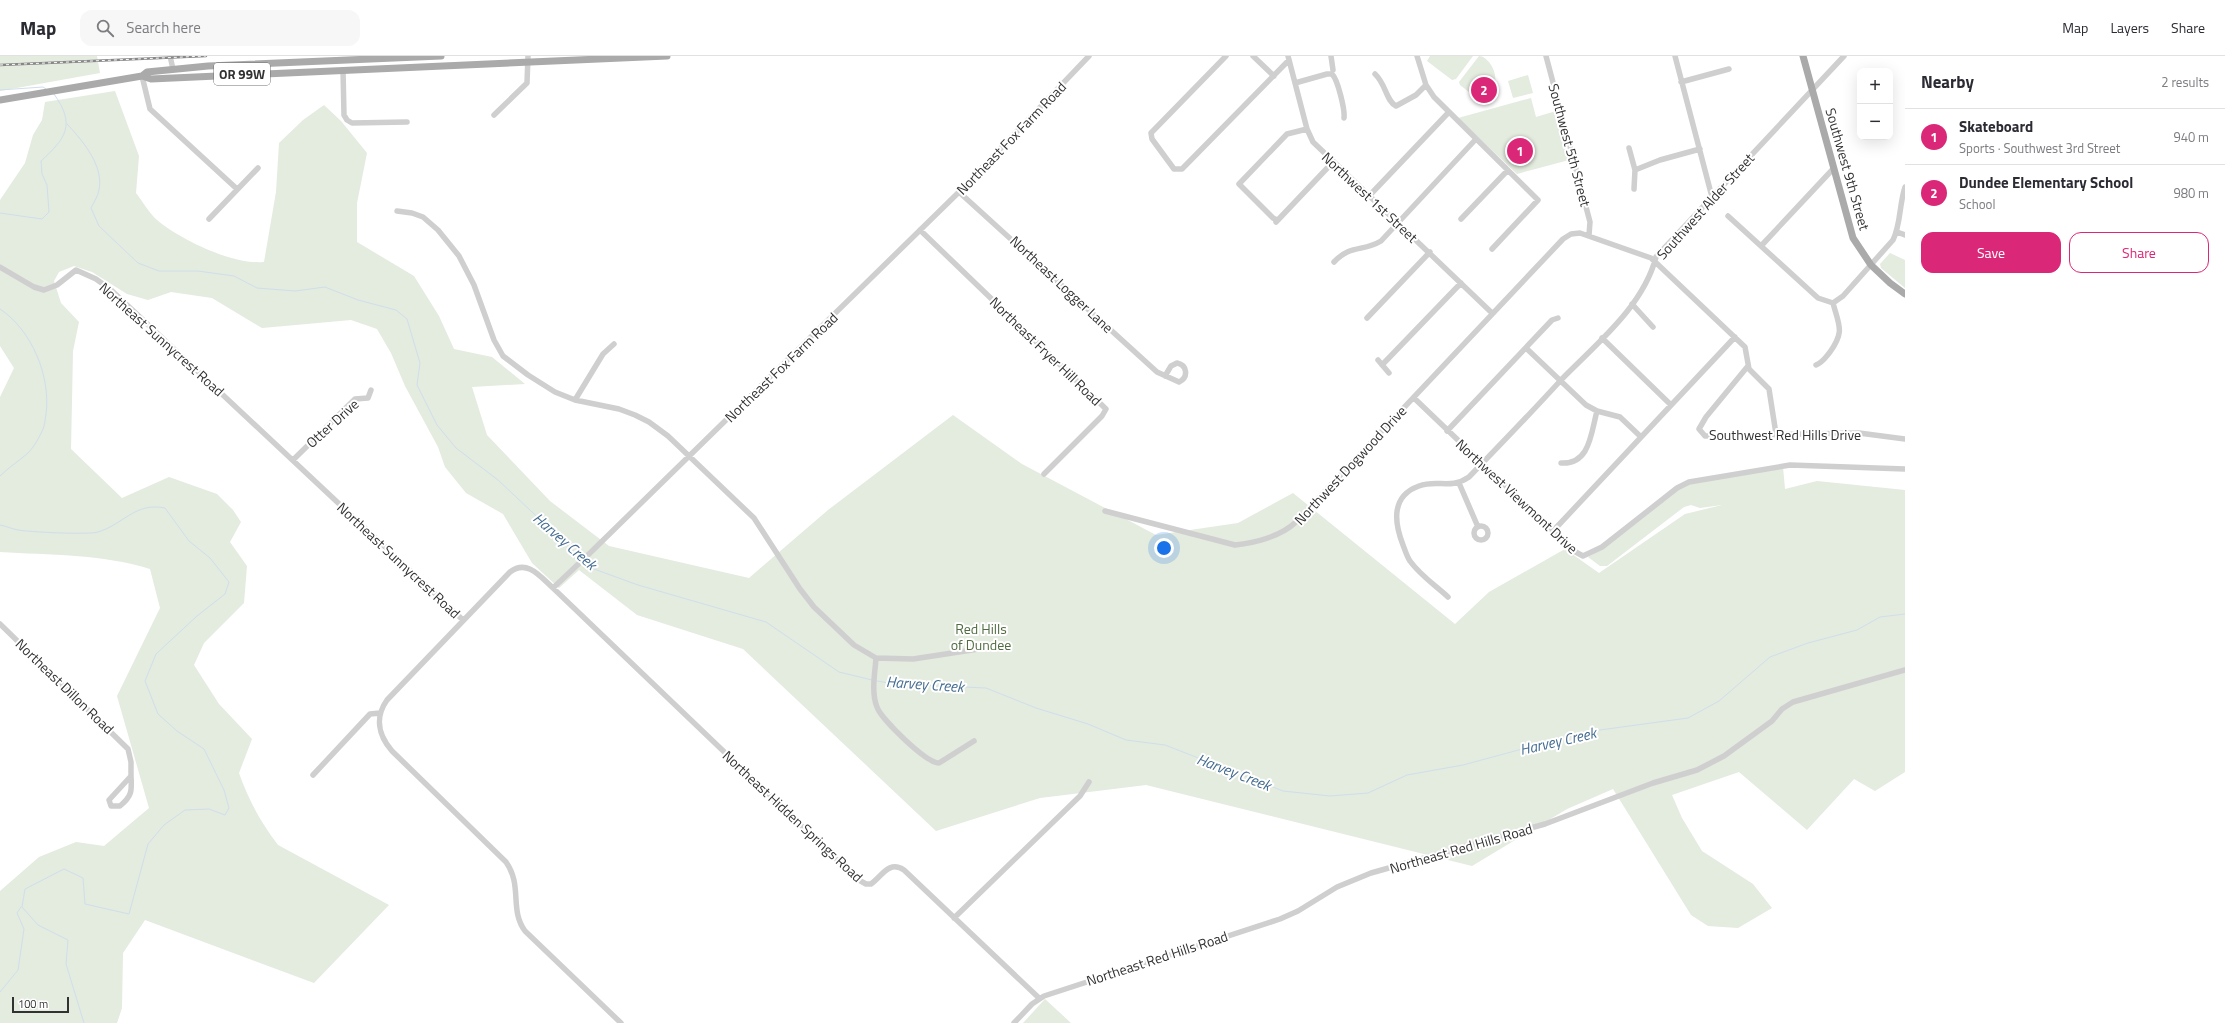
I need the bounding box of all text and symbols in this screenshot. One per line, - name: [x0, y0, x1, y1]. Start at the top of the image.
- search box: [80, 10, 360, 46]
- text: Map: [20, 13, 56, 42]
- text: Search here: [126, 16, 201, 39]
- icon: search: [94, 17, 116, 39]
- text: Map: [2062, 17, 2088, 38]
- text: Layers: [2110, 17, 2149, 38]
- text: Share: [2171, 17, 2205, 38]
- road number: OR 99W: [214, 63, 270, 85]
- map controls: [1857, 68, 1893, 140]
- button: +: [1857, 68, 1893, 104]
- text: Nearby: [1921, 69, 1974, 95]
- text: 2 results: [2161, 72, 2209, 92]
- pin: 2: [1471, 75, 1497, 105]
- street label: Northeast Fox Farm Road: [951, 77, 1071, 199]
- street label: Southwest 5th Street: [1543, 81, 1597, 209]
- button: −: [1857, 104, 1893, 140]
- street label: Southwest 9th Street: [1820, 105, 1876, 233]
- text: Skateboard: [1959, 115, 2033, 138]
- text: 1: [1930, 127, 1938, 147]
- text: 940 m: [2173, 127, 2209, 147]
- pin: 1: [1507, 136, 1533, 166]
- text: Sports · Southwest 3rd Street: [1959, 138, 2120, 158]
- street label: Northwest 1st Street: [1317, 147, 1423, 247]
- street label: Southwest Alder Street: [1651, 148, 1759, 264]
- text: Dundee Elementary School: [1959, 171, 2133, 194]
- text: 2: [1930, 183, 1938, 203]
- text: 980 m: [2173, 183, 2209, 203]
- text: School: [1959, 194, 1995, 214]
- street label: Northeast Logger Lane: [1006, 230, 1118, 338]
- button: Save: [1921, 232, 2061, 273]
- button: Share: [2069, 232, 2209, 273]
- street label: Northeast Sunnycrest Road: [95, 277, 229, 401]
- street label: Northeast Fryer Hill Road: [985, 292, 1107, 410]
- street label: Northeast Fox Farm Road: [720, 307, 842, 427]
- street label: Otter Drive: [301, 394, 363, 452]
- street label: Northwest Dogwood Drive: [1289, 401, 1411, 529]
- street label: Southwest Red Hills Drive: [1709, 424, 1861, 445]
- street label: Northwest Viewmont Drive: [1451, 434, 1583, 558]
- street label: Northeast Sunnycrest Road: [333, 497, 465, 623]
- water label: Harvey Creek: [528, 507, 604, 577]
- your location: [1154, 538, 1174, 558]
- park label: Red Hills of Dundee: [951, 618, 1011, 655]
- street label: Northeast Dillon Road: [11, 633, 119, 739]
- water label: Harvey Creek: [885, 670, 967, 698]
- water label: Harvey Creek: [1518, 721, 1601, 761]
- street label: Northeast Hidden Springs Road: [718, 745, 868, 887]
- water label: Harvey Creek: [1194, 747, 1277, 797]
- street label: Northeast Red Hills Road: [1387, 818, 1535, 878]
- street label: Northeast Red Hills Road: [1084, 925, 1230, 991]
- scale bar: [12, 995, 69, 1014]
- text: 100 m: [18, 996, 48, 1012]

